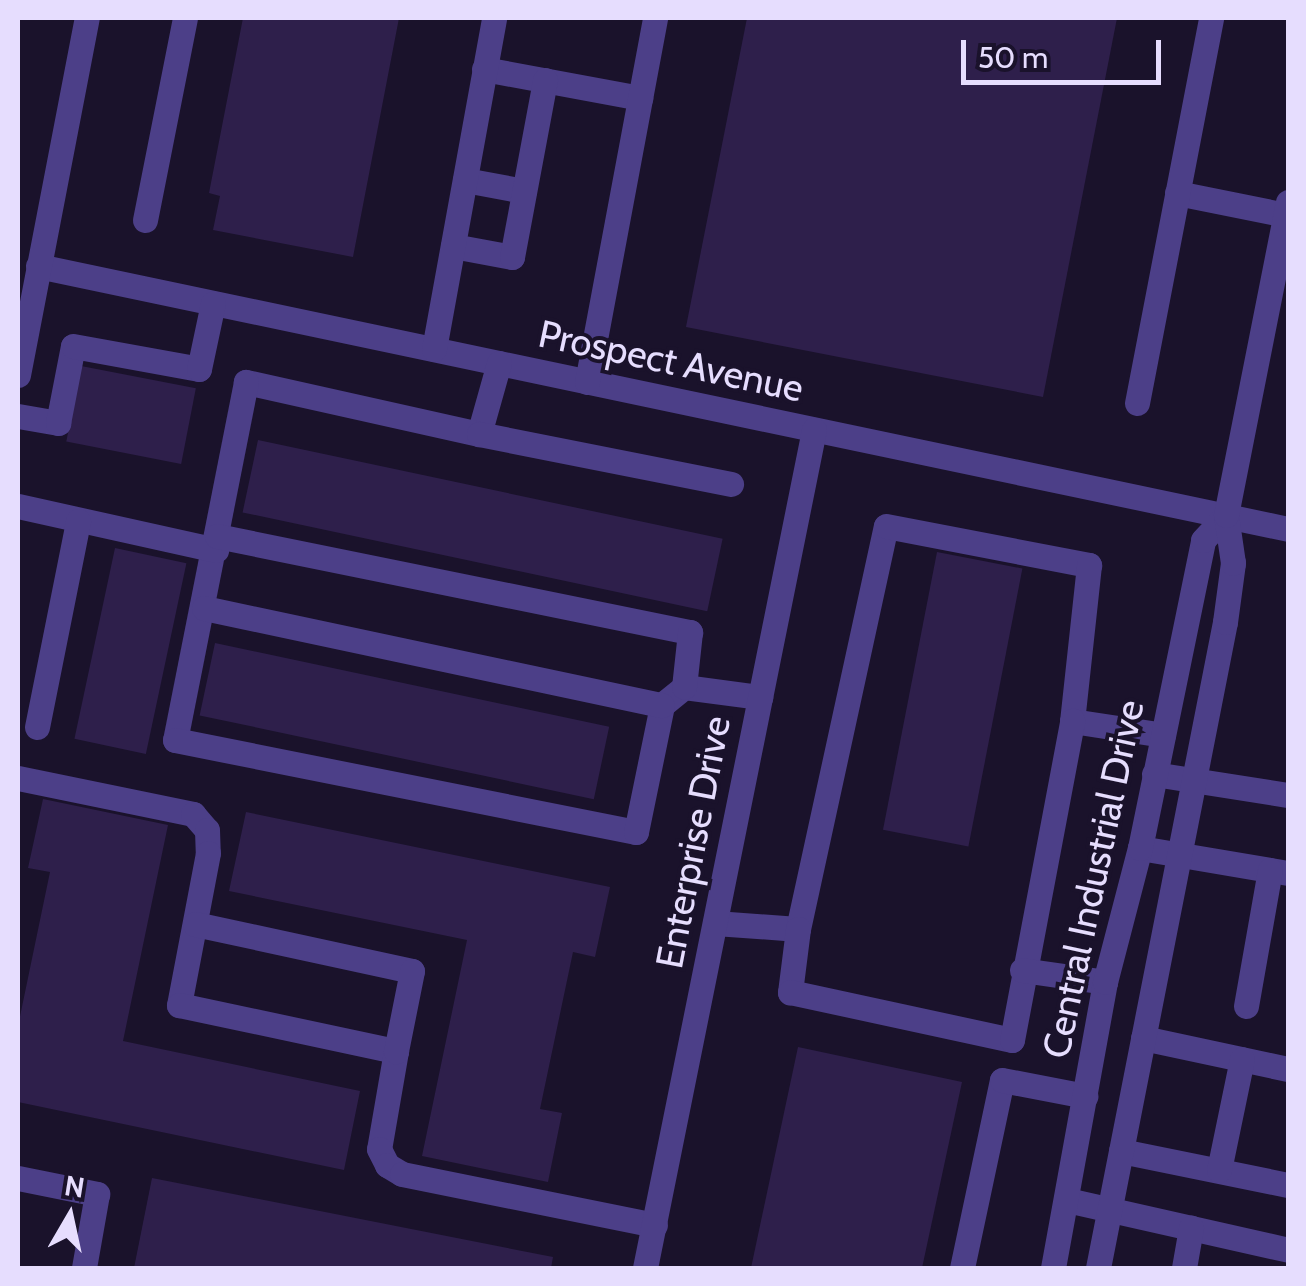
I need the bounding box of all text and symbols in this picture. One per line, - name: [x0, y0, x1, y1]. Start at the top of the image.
- scale bar: [966, 20, 1166, 82]
- text: 50 m: [978, 39, 1048, 76]
- street label: Prospect Avenue: [535, 311, 807, 411]
- street label: Central Industrial Drive: [1033, 696, 1153, 1062]
- street label: Enterprise Drive: [646, 712, 740, 972]
- north arrow: [20, 1166, 120, 1266]
- text: N: [62, 1168, 87, 1205]

